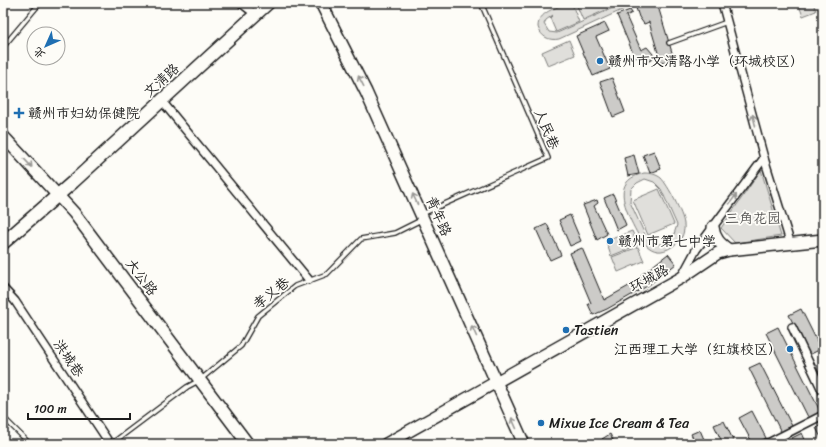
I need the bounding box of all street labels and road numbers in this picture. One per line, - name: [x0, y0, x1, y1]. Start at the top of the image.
- street label: 文清路: [137, 57, 185, 104]
- street label: 人民巷: [527, 105, 567, 154]
- street label: 青年路: [419, 192, 459, 240]
- street label: 大公路: [119, 253, 164, 302]
- street label: 环城路: [625, 258, 674, 299]
- street label: 孝义巷: [247, 270, 296, 316]
- street label: 洪城巷: [46, 334, 91, 384]

